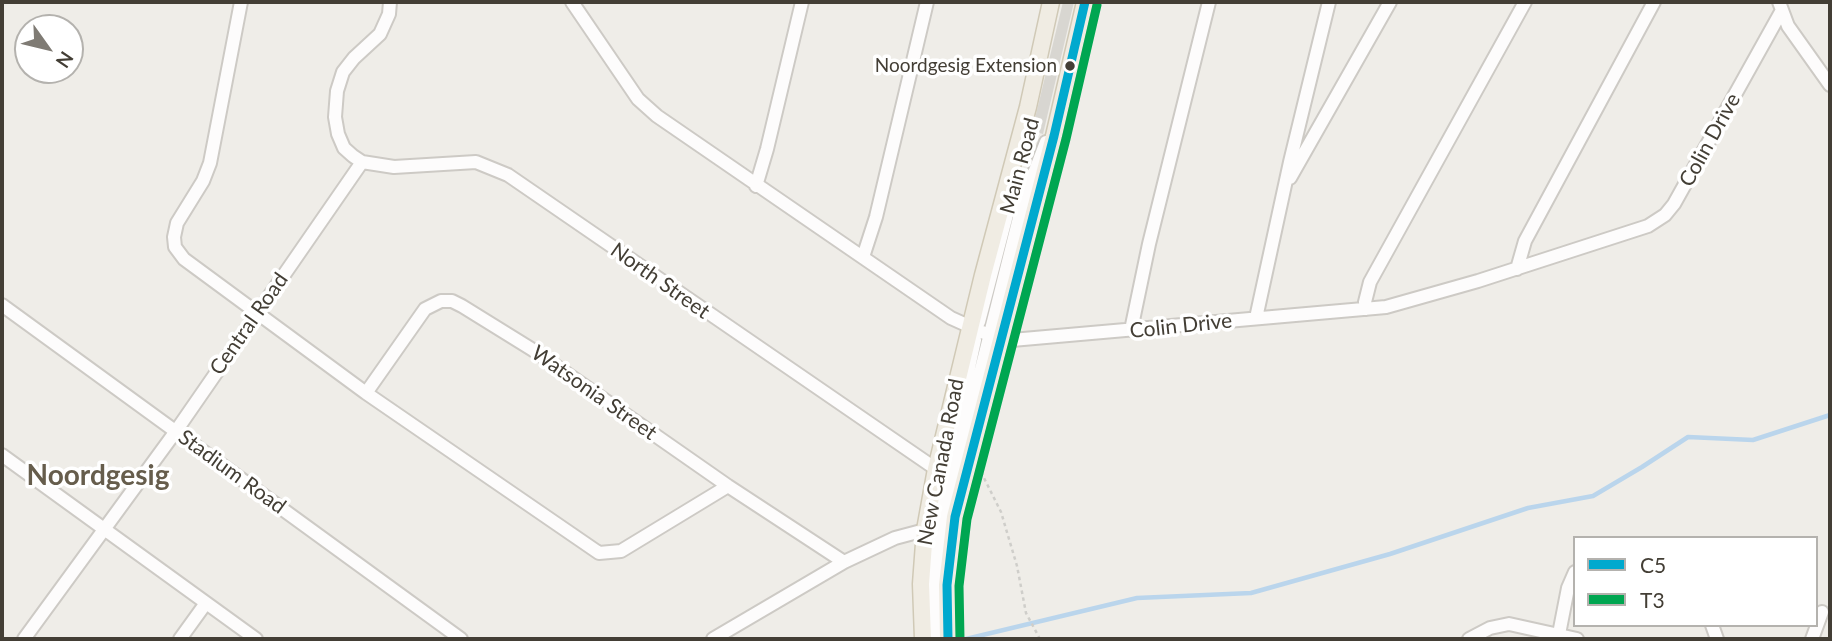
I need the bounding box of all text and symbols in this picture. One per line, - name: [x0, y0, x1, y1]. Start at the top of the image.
- north arrow: [14, 14, 84, 84]
- text: N: [52, 47, 79, 72]
- place label: Noordgesig Extension: [875, 55, 1057, 77]
- marker: Noordgesig Extension: [1063, 59, 1077, 73]
- street label: Colin Drive: [1674, 89, 1746, 191]
- street label: Main Road: [995, 115, 1045, 217]
- street label: North Street: [606, 238, 714, 324]
- street label: Central Road: [205, 268, 293, 380]
- street label: Colin Drive: [1129, 308, 1233, 344]
- street label: Watsonia Street: [526, 340, 662, 446]
- street label: New Canada Road: [912, 376, 970, 548]
- street label: Stadium Road: [173, 425, 291, 519]
- district label: Noordgesig: [27, 459, 169, 493]
- legend: [1573, 536, 1818, 627]
- text: C5: [1640, 552, 1666, 577]
- text: T3: [1640, 587, 1665, 612]

